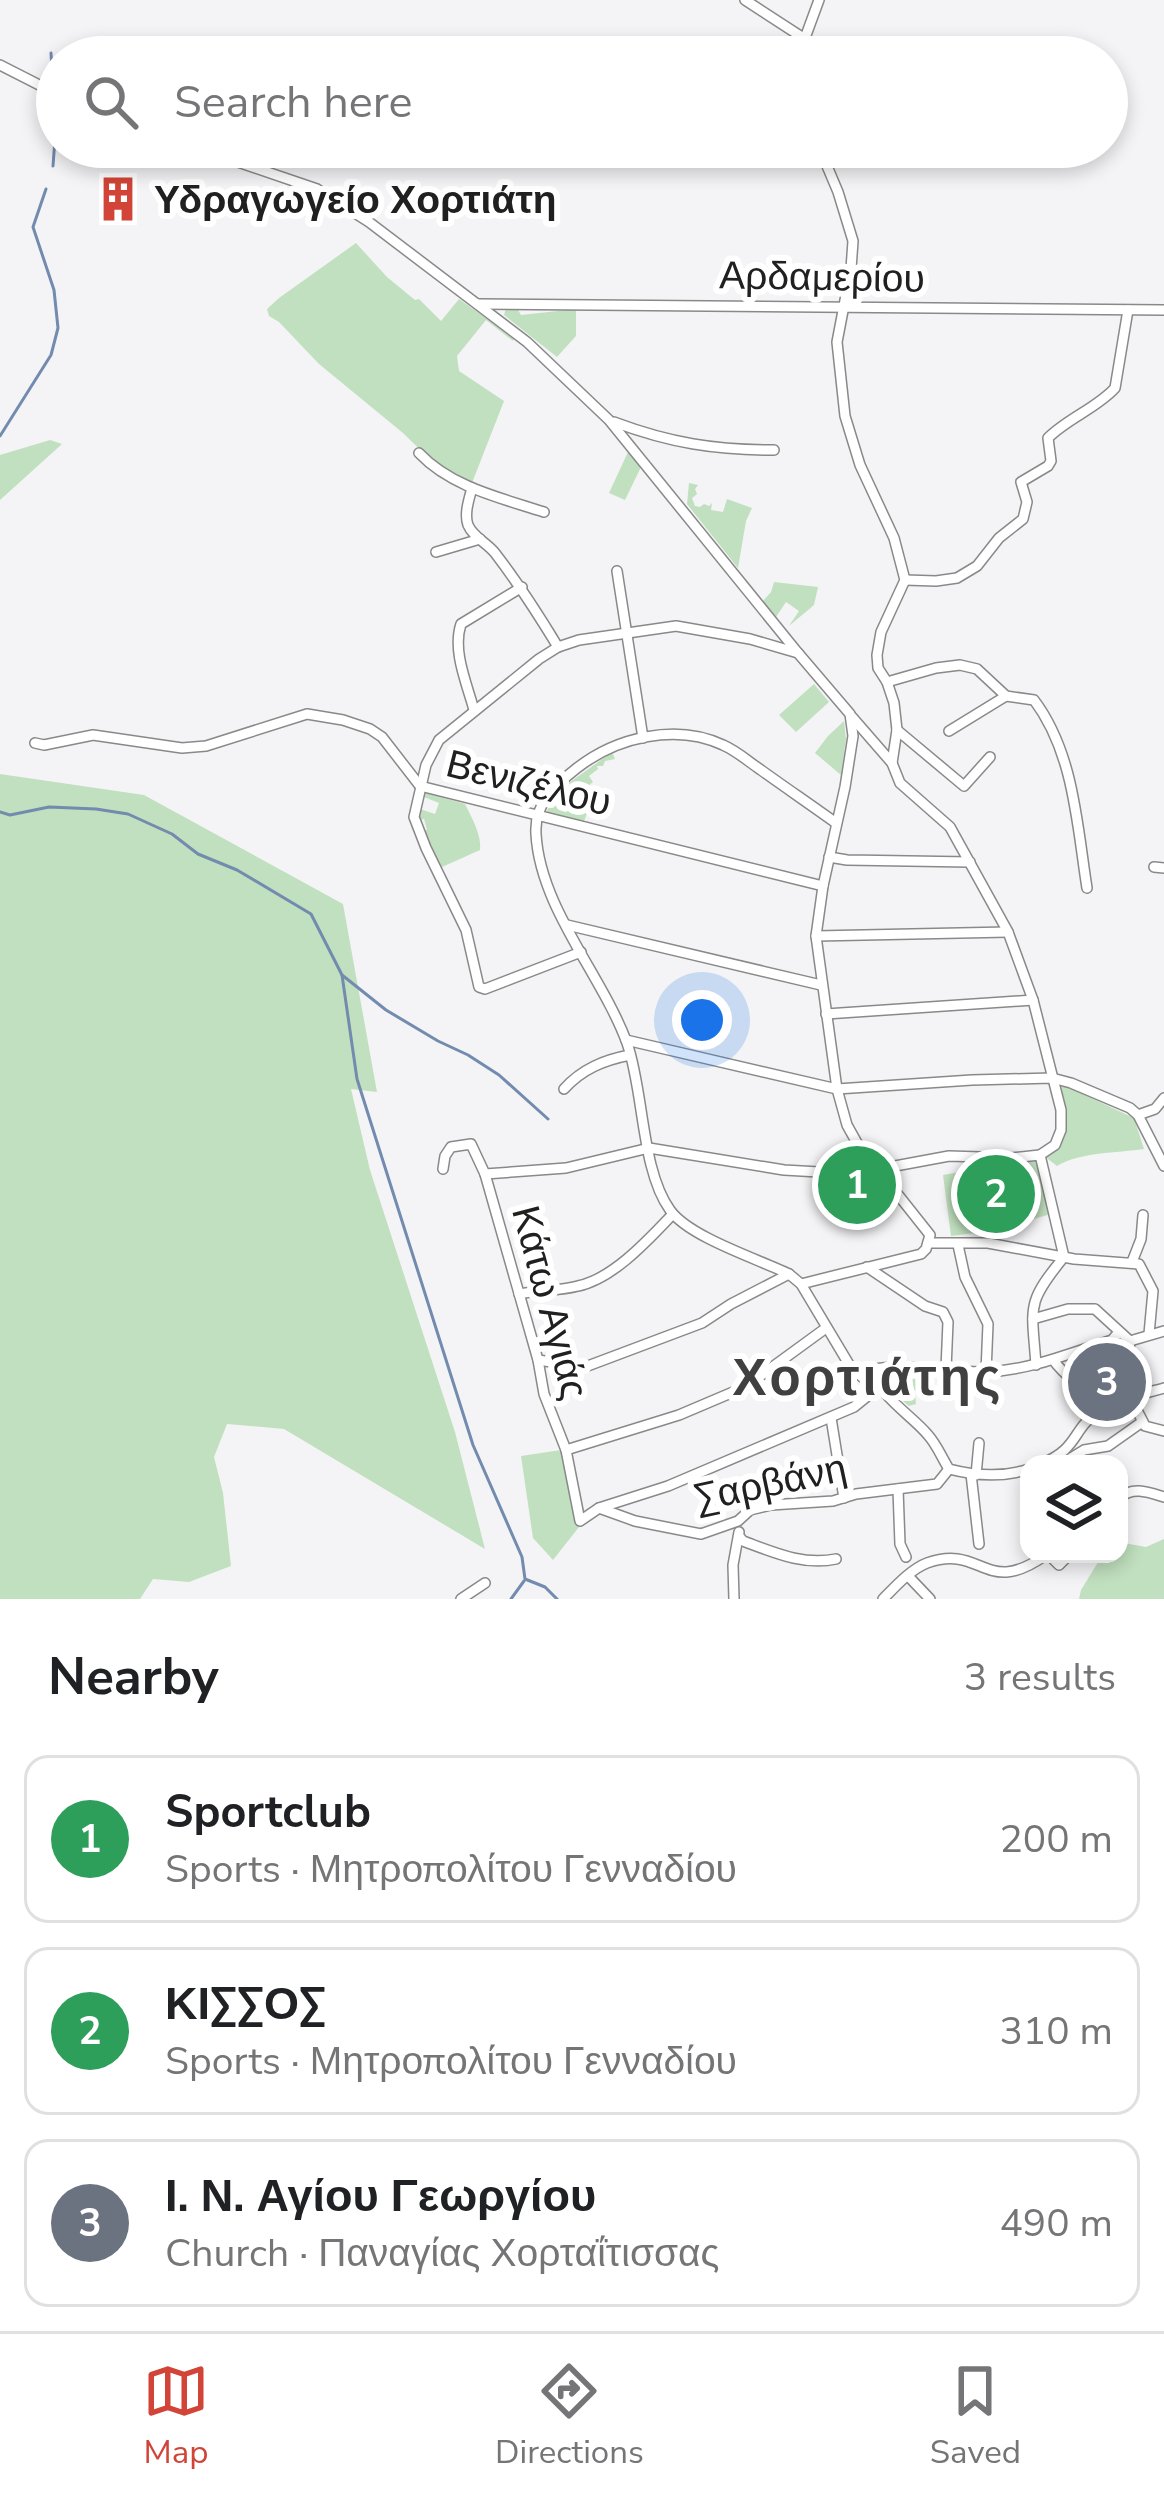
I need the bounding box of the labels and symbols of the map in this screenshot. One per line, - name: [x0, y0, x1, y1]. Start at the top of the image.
- building icon: Υδραγωγείο Χορτιάτη: [93, 174, 143, 224]
- place label: Υδραγωγείο Χορτιάτη: [154, 174, 557, 227]
- street label: Αρδαμερίου: [719, 249, 925, 306]
- street label: Βενιζέλου: [441, 737, 617, 829]
- your location: [672, 990, 732, 1050]
- pin: 1: [818, 1140, 896, 1230]
- pin: 2: [957, 1149, 1035, 1239]
- street label: Κάτω Αγιάς: [498, 1200, 601, 1405]
- pin: 3: [1068, 1337, 1146, 1427]
- district label: Χορτιάτης: [732, 1343, 1004, 1413]
- street label: Σαρβάνη: [689, 1442, 851, 1525]

